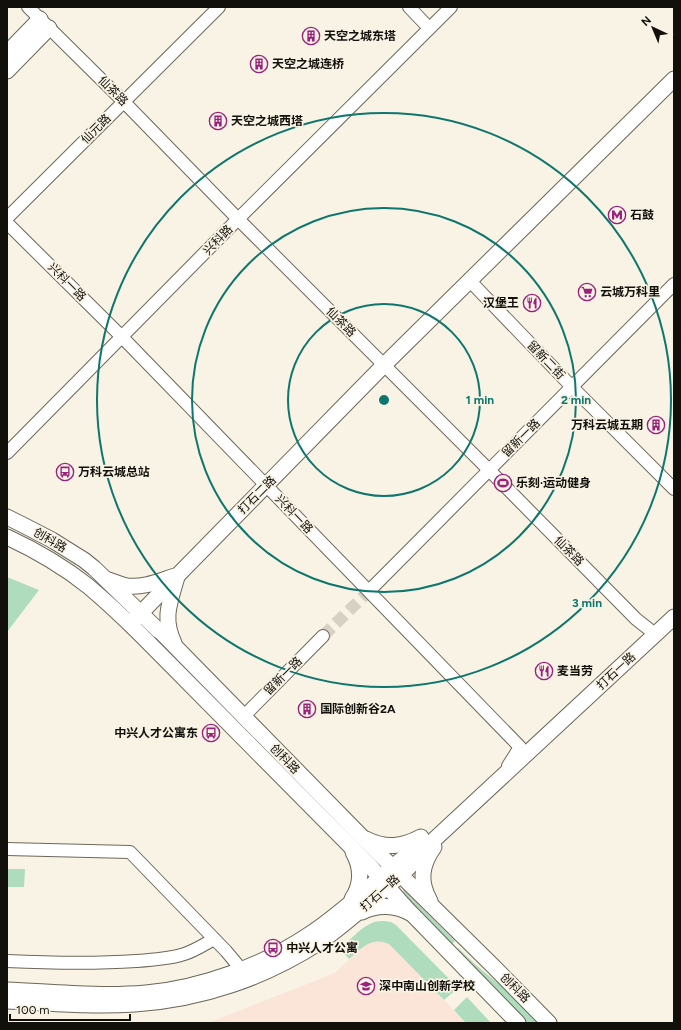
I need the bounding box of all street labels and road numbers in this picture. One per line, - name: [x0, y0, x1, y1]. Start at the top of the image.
- street label: 仙茶路: [95, 73, 131, 109]
- street label: 仙元路: [78, 111, 114, 147]
- street label: 兴科路: [200, 222, 236, 258]
- street label: 兴科一路: [45, 260, 89, 304]
- street label: 仙茶路: [323, 304, 359, 340]
- street label: 留新二街: [524, 338, 568, 382]
- street label: 留新一路: [499, 416, 543, 460]
- street label: 打石二路: [235, 473, 279, 517]
- street label: 兴科一路: [272, 492, 316, 536]
- street label: 创科路: [31, 525, 69, 555]
- street label: 仙茶路: [551, 533, 587, 569]
- street label: 打石一路: [594, 650, 638, 692]
- street label: 留新一路: [261, 654, 305, 698]
- street label: 创科路: [267, 741, 303, 777]
- street label: 打石一路: [357, 872, 403, 914]
- street label: 创科路: [497, 970, 533, 1006]

